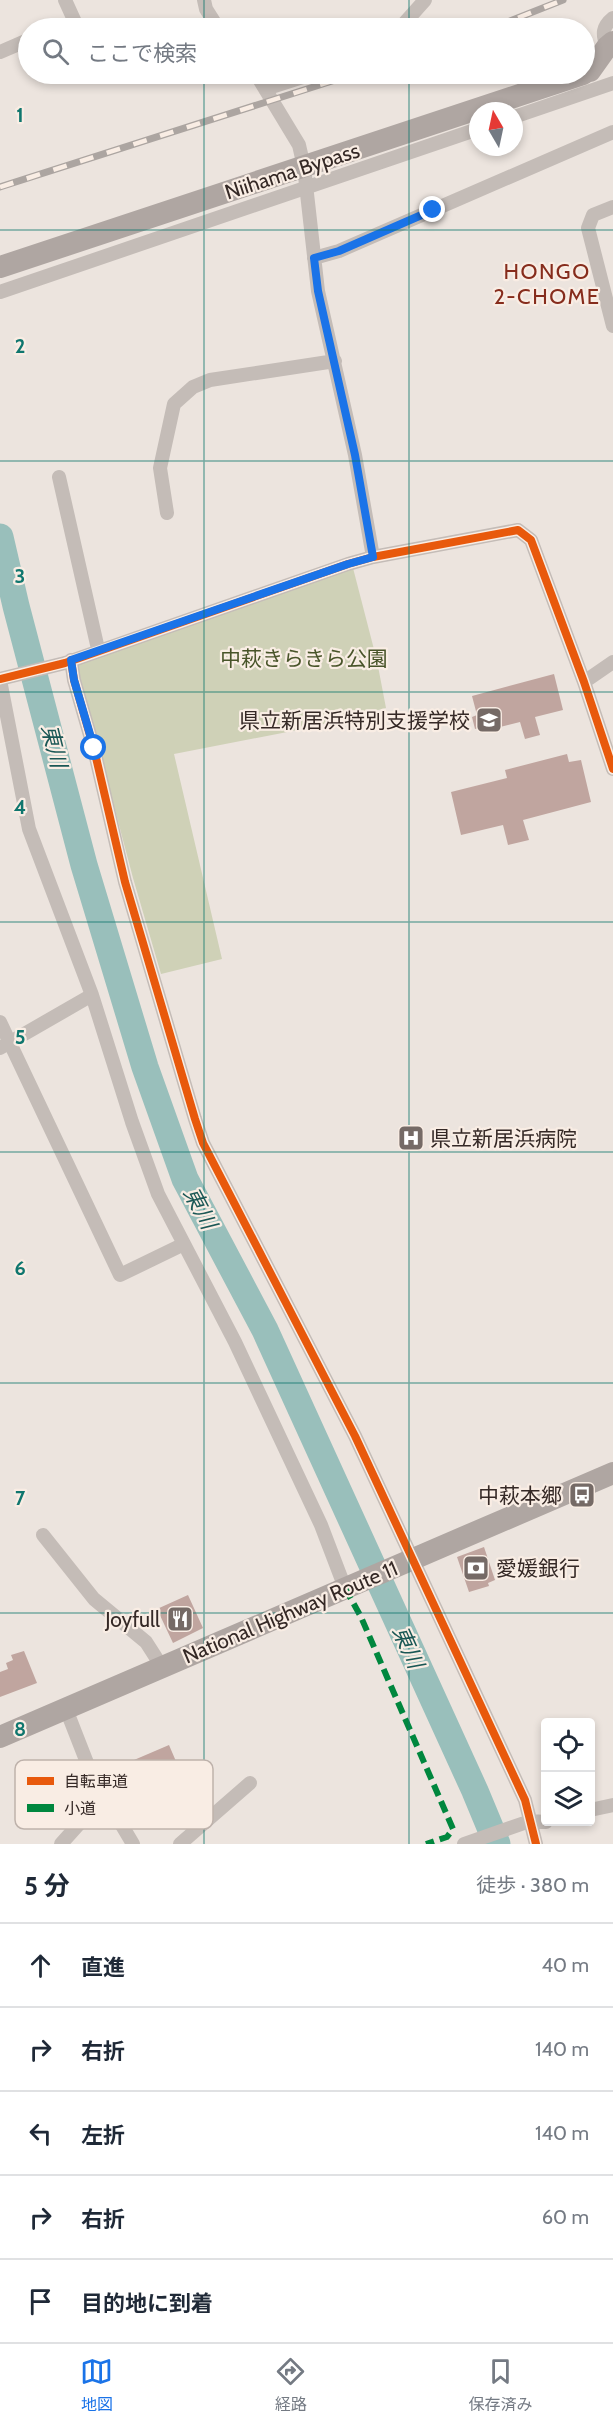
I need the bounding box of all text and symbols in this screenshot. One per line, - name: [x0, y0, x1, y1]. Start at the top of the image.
- search box: [18, 18, 595, 84]
- icon: search: [39, 35, 72, 68]
- text: ここで検索: [87, 40, 197, 67]
- north arrow: [469, 102, 523, 156]
- text: 1: [16, 103, 24, 127]
- street label: Niihama Bypass: [222, 137, 363, 205]
- route end: [419, 196, 445, 222]
- district label: HONGO 2-CHOME: [494, 258, 600, 310]
- text: 2: [15, 334, 25, 358]
- text: 3: [15, 564, 25, 588]
- park label: 中萩きらきら公園: [220, 646, 388, 671]
- school or university icon: 県立新居浜特別支援学校: [474, 705, 504, 735]
- place label: 県立新居浜特別支援学校: [239, 708, 470, 733]
- water label: 東川: [36, 721, 73, 773]
- route start: [80, 734, 106, 760]
- text: 4: [14, 795, 26, 819]
- text: 5: [15, 1025, 25, 1049]
- hospital icon: 県立新居浜病院: [396, 1123, 426, 1153]
- place label: 県立新居浜病院: [430, 1126, 577, 1151]
- water label: 東川: [178, 1182, 223, 1236]
- text: 6: [14, 1256, 26, 1280]
- bus stop icon: 中萩本郷: [567, 1480, 597, 1510]
- place label: 中萩本郷: [478, 1483, 562, 1508]
- text: 7: [15, 1486, 26, 1510]
- bank icon: 愛媛銀行: [461, 1553, 491, 1583]
- street label: National Highway Route 11: [179, 1555, 401, 1669]
- place label: 愛媛銀行: [496, 1556, 580, 1581]
- restaurant icon: Joyfull: [165, 1604, 195, 1634]
- place label: Joyfull: [104, 1607, 160, 1632]
- water label: 東川: [387, 1621, 430, 1674]
- text: 8: [14, 1717, 26, 1741]
- map controls: [541, 1718, 595, 1826]
- button: locate: [541, 1718, 595, 1772]
- legend: [15, 1760, 213, 1829]
- text: 自転車道: [64, 1772, 128, 1791]
- button: layers: [541, 1772, 595, 1826]
- text: 小道: [64, 1799, 96, 1818]
- text: 5 分: [24, 1870, 70, 1902]
- text: 徒歩 · 380 m: [476, 1873, 589, 1897]
- icon: ahead: [24, 1949, 57, 1982]
- text: 40 m: [541, 1953, 589, 1977]
- text: 直進: [81, 1954, 125, 1981]
- icon: right: [24, 2033, 57, 2066]
- text: 140 m: [535, 2037, 589, 2061]
- text: 右折: [81, 2038, 125, 2065]
- icon: left: [24, 2117, 57, 2150]
- text: 140 m: [535, 2121, 589, 2145]
- text: 左折: [81, 2122, 125, 2149]
- icon: right: [24, 2201, 57, 2234]
- text: 60 m: [542, 2205, 589, 2229]
- text: 右折: [81, 2206, 125, 2233]
- icon: arrive: [24, 2285, 57, 2318]
- text: 目的地に到着: [81, 2290, 213, 2317]
- tab: 地図: [80, 2355, 113, 2415]
- tab: 経路: [274, 2355, 307, 2415]
- tab: 保存済み: [468, 2355, 532, 2415]

